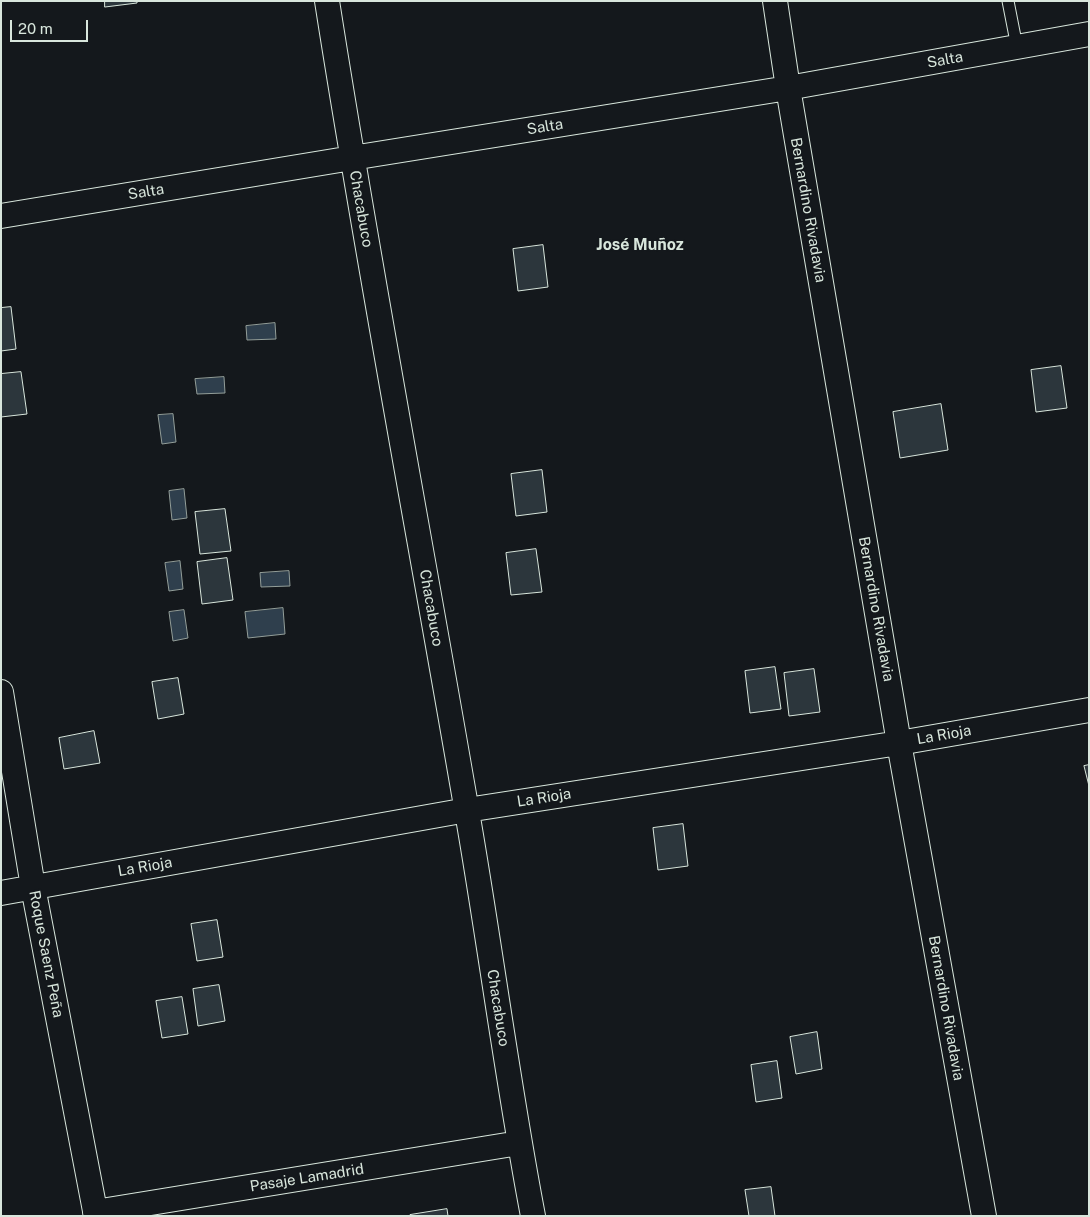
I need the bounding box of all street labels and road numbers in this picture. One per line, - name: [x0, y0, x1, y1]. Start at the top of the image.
- street label: Salta: [926, 48, 964, 72]
- street label: Salta: [526, 115, 564, 139]
- street label: Bernardino Rivadavia: [786, 136, 830, 284]
- street label: Chacabuco: [345, 169, 377, 249]
- street label: Salta: [127, 180, 165, 204]
- street label: Bernardino Rivadavia: [854, 535, 898, 683]
- street label: Chacabuco: [415, 568, 447, 648]
- street label: La Rioja: [915, 721, 973, 749]
- street label: La Rioja: [516, 785, 572, 811]
- street label: La Rioja: [116, 853, 174, 881]
- street label: Roque Saenz Peña: [25, 889, 67, 1019]
- street label: Bernardino Rivadavia: [924, 934, 968, 1082]
- street label: Chacabuco: [483, 968, 513, 1048]
- street label: Pasaje Lamadrid: [249, 1160, 365, 1196]

